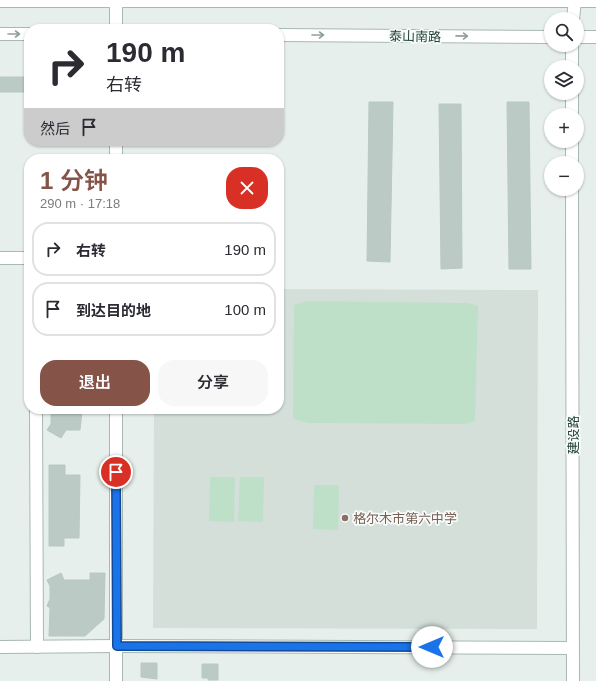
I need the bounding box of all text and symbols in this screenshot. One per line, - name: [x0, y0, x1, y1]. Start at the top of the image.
- map controls: [544, 12, 584, 196]
- button: search: [544, 12, 584, 52]
- street label: 泰山南路: [389, 29, 441, 44]
- one-way arrow: [8, 30, 21, 38]
- one-way arrow: [311, 31, 324, 39]
- one-way arrow: [455, 32, 468, 40]
- text: 190 m: [106, 37, 185, 68]
- icon: right: [40, 40, 92, 92]
- button: layers: [544, 60, 584, 100]
- text: 右转: [106, 75, 142, 95]
- button: +: [544, 108, 584, 148]
- icon: arrive: [78, 116, 100, 138]
- text: 然后: [40, 120, 70, 137]
- button: −: [544, 156, 584, 196]
- text: 1 分钟: [40, 167, 108, 194]
- button: close: [226, 167, 268, 209]
- text: 290 m · 17:18: [40, 196, 120, 211]
- icon: right: [42, 238, 64, 260]
- text: 190 m: [224, 241, 266, 258]
- text: 右转: [76, 242, 106, 259]
- icon: arrive: [42, 298, 64, 320]
- text: 100 m: [224, 301, 266, 318]
- text: 到达目的地: [76, 302, 151, 319]
- button: 退出: [40, 360, 150, 406]
- button: 分享: [158, 360, 268, 406]
- street label: 建设路: [566, 415, 581, 455]
- pin: [99, 455, 133, 489]
- icon: arrive: [105, 461, 127, 483]
- place label: 格尔木市第六中学: [353, 511, 457, 526]
- marker: 格尔木市第六中学: [340, 513, 350, 523]
- position arrow: [411, 626, 453, 668]

